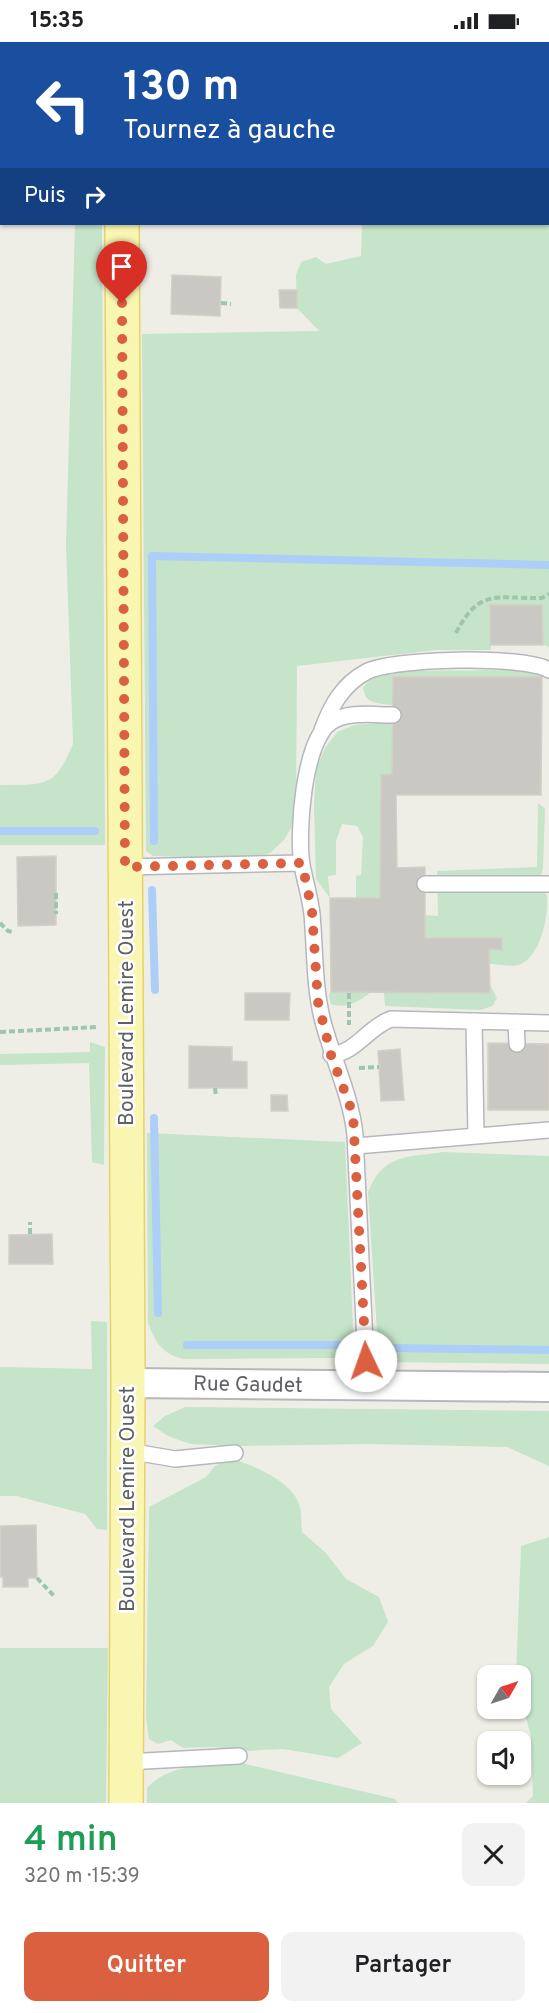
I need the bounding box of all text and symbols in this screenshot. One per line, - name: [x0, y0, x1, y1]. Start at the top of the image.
- text: 15:35: [30, 8, 84, 35]
- text: 130 m: [123, 62, 239, 115]
- icon: left: [24, 66, 102, 144]
- text: Tournez à gauche: [123, 114, 336, 148]
- icon: right: [78, 180, 111, 213]
- text: Puis: [24, 183, 66, 210]
- pin: [96, 241, 147, 303]
- icon: arrive: [105, 250, 138, 283]
- street label: Boulevard Lemire Ouest: [114, 900, 141, 1126]
- position arrow: [334, 1329, 398, 1393]
- street label: Rue Gaudet: [193, 1371, 303, 1400]
- street label: Boulevard Lemire Ouest: [115, 1386, 142, 1612]
- north arrow: [477, 1665, 531, 1719]
- map controls: [477, 1665, 531, 1785]
- button: sound: [477, 1731, 531, 1785]
- text: 4 min: [24, 1818, 118, 1864]
- button: close: [462, 1823, 525, 1886]
- text: 320 m · 15:39: [24, 1864, 140, 1890]
- button: Quitter: [24, 1932, 269, 2001]
- button: Partager: [281, 1932, 525, 2001]

